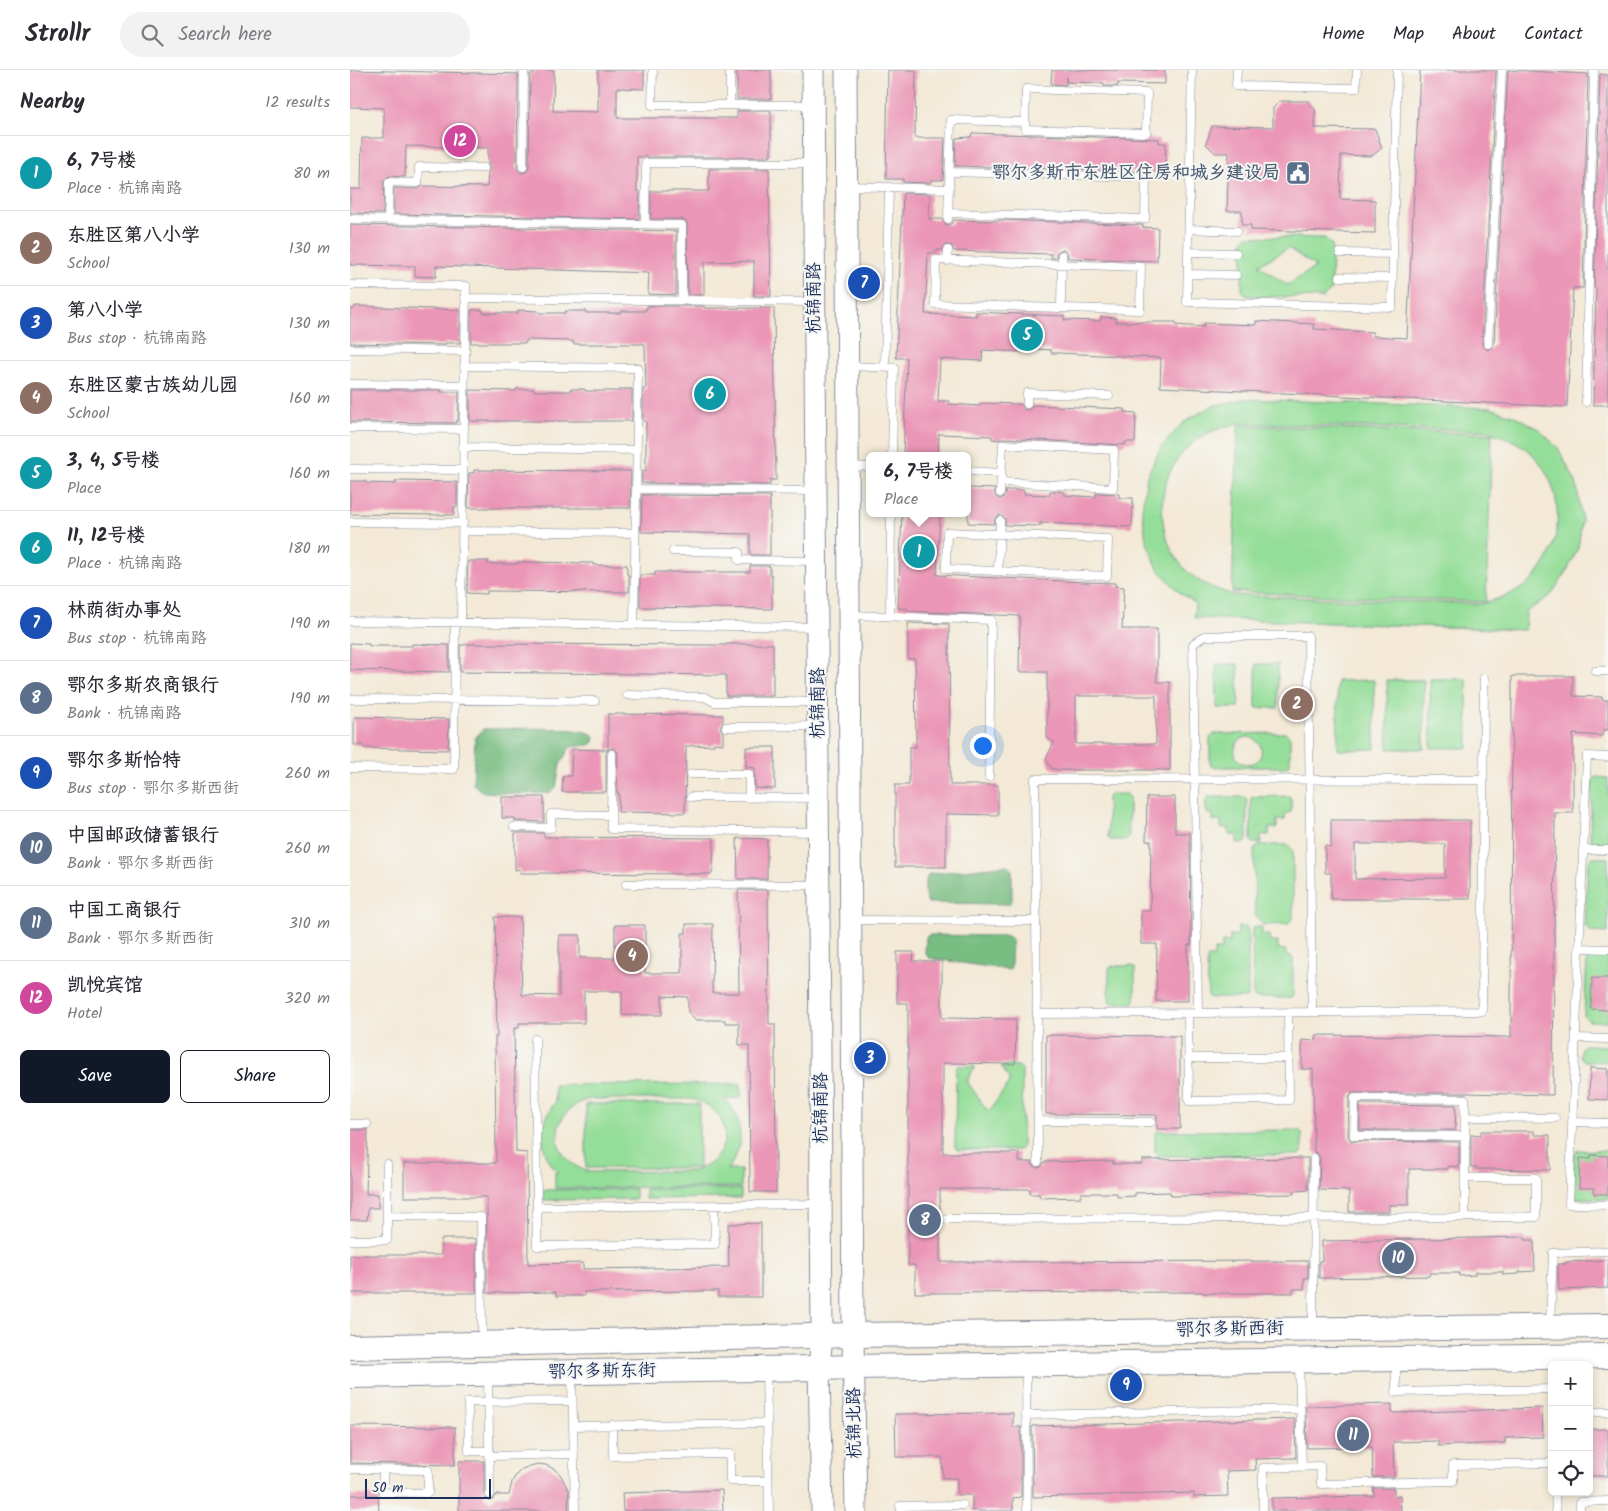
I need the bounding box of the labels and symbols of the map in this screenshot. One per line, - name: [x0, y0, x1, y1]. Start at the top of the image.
- pin: 12: [444, 122, 476, 160]
- place label: 鄂尔多斯市东胜区住房和城乡建设局: [992, 159, 1280, 188]
- public building icon: 鄂尔多斯市东胜区住房和城乡建设局: [1285, 160, 1311, 186]
- street label: 杭锦南路: [800, 262, 829, 334]
- pin: 7: [848, 264, 880, 302]
- pin: 5: [1011, 316, 1043, 354]
- pin: 6: [694, 375, 726, 413]
- pin: 1: [903, 533, 935, 571]
- street label: 杭锦南路: [804, 667, 833, 739]
- pin: 2: [1281, 685, 1313, 723]
- your location: [970, 733, 996, 759]
- pin: 4: [616, 937, 648, 975]
- pin: 3: [854, 1039, 886, 1077]
- street label: 杭锦南路: [807, 1072, 836, 1144]
- pin: 8: [909, 1201, 941, 1239]
- pin: 10: [1382, 1239, 1414, 1277]
- street label: 鄂尔多斯西街: [1176, 1315, 1284, 1345]
- street label: 鄂尔多斯东街: [548, 1357, 656, 1387]
- pin: 9: [1110, 1366, 1142, 1404]
- street label: 杭锦北路: [840, 1387, 870, 1459]
- pin: 11: [1337, 1416, 1369, 1454]
- scale bar: [365, 1476, 491, 1499]

